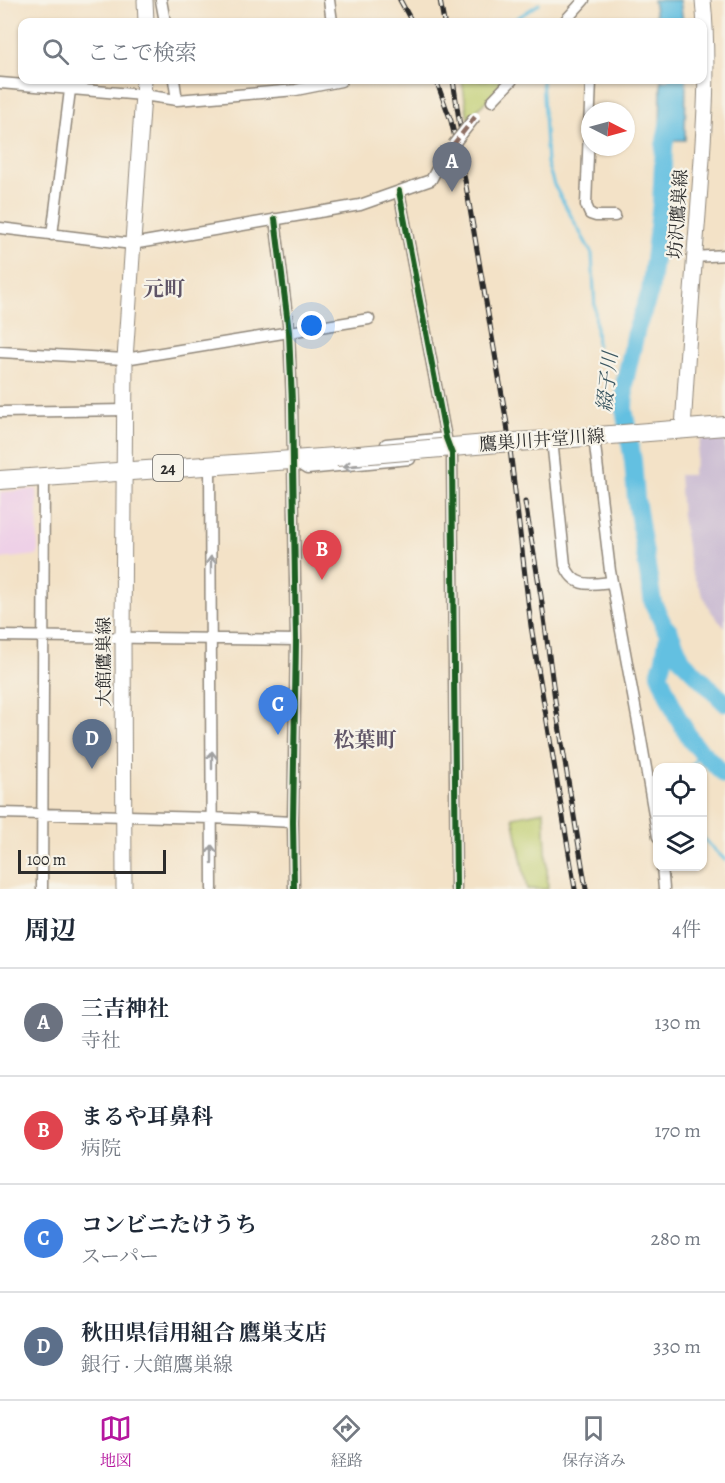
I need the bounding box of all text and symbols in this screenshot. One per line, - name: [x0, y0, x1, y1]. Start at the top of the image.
- search box: [18, 18, 707, 84]
- icon: search: [39, 35, 72, 68]
- text: ここで検索: [87, 38, 197, 68]
- north arrow: [581, 102, 635, 156]
- pin: A: [432, 142, 472, 192]
- street label: 坊沢鷹巣線: [663, 168, 693, 260]
- district label: 元町: [143, 275, 185, 303]
- your location: [297, 311, 326, 340]
- water label: 綴子川: [591, 349, 624, 413]
- street label: 鷹巣川井堂川線: [478, 424, 606, 456]
- road number: 24: [153, 455, 183, 481]
- one-way arrow: [342, 461, 362, 472]
- pin: B: [302, 530, 342, 580]
- one-way arrow: [205, 555, 217, 575]
- street label: 大館鷹巣線: [92, 617, 116, 707]
- pin: C: [258, 686, 298, 735]
- pin: D: [72, 720, 112, 769]
- district label: 松葉町: [334, 726, 397, 754]
- one-way arrow: [206, 750, 218, 770]
- map controls: [653, 763, 707, 871]
- button: locate: [653, 763, 707, 817]
- button: layers: [653, 817, 707, 871]
- one-way arrow: [206, 844, 218, 864]
- scale bar: [18, 847, 166, 874]
- text: 100 m: [27, 849, 66, 871]
- text: 周辺: [24, 913, 76, 948]
- text: 4件: [672, 916, 701, 943]
- text: 三吉神社: [81, 994, 169, 1024]
- text: A: [37, 1009, 50, 1036]
- text: 130 m: [655, 1009, 701, 1036]
- text: 寺社: [81, 1027, 121, 1054]
- text: まるや耳鼻科: [81, 1102, 213, 1132]
- text: B: [37, 1117, 50, 1144]
- text: 170 m: [655, 1117, 701, 1144]
- text: 病院: [81, 1135, 121, 1162]
- text: コンビニたけうち: [81, 1210, 257, 1240]
- text: C: [37, 1225, 50, 1252]
- text: 280 m: [651, 1225, 701, 1252]
- text: スーパー: [81, 1243, 159, 1270]
- text: 秋田県信用組合 鷹巣支店: [81, 1318, 327, 1348]
- text: D: [37, 1333, 50, 1360]
- text: 330 m: [653, 1333, 701, 1360]
- text: 銀行 · 大館鷹巣線: [81, 1351, 233, 1378]
- tab: 地図: [99, 1412, 132, 1472]
- tab: 経路: [330, 1412, 363, 1472]
- tab: 保存済み: [562, 1412, 626, 1472]

